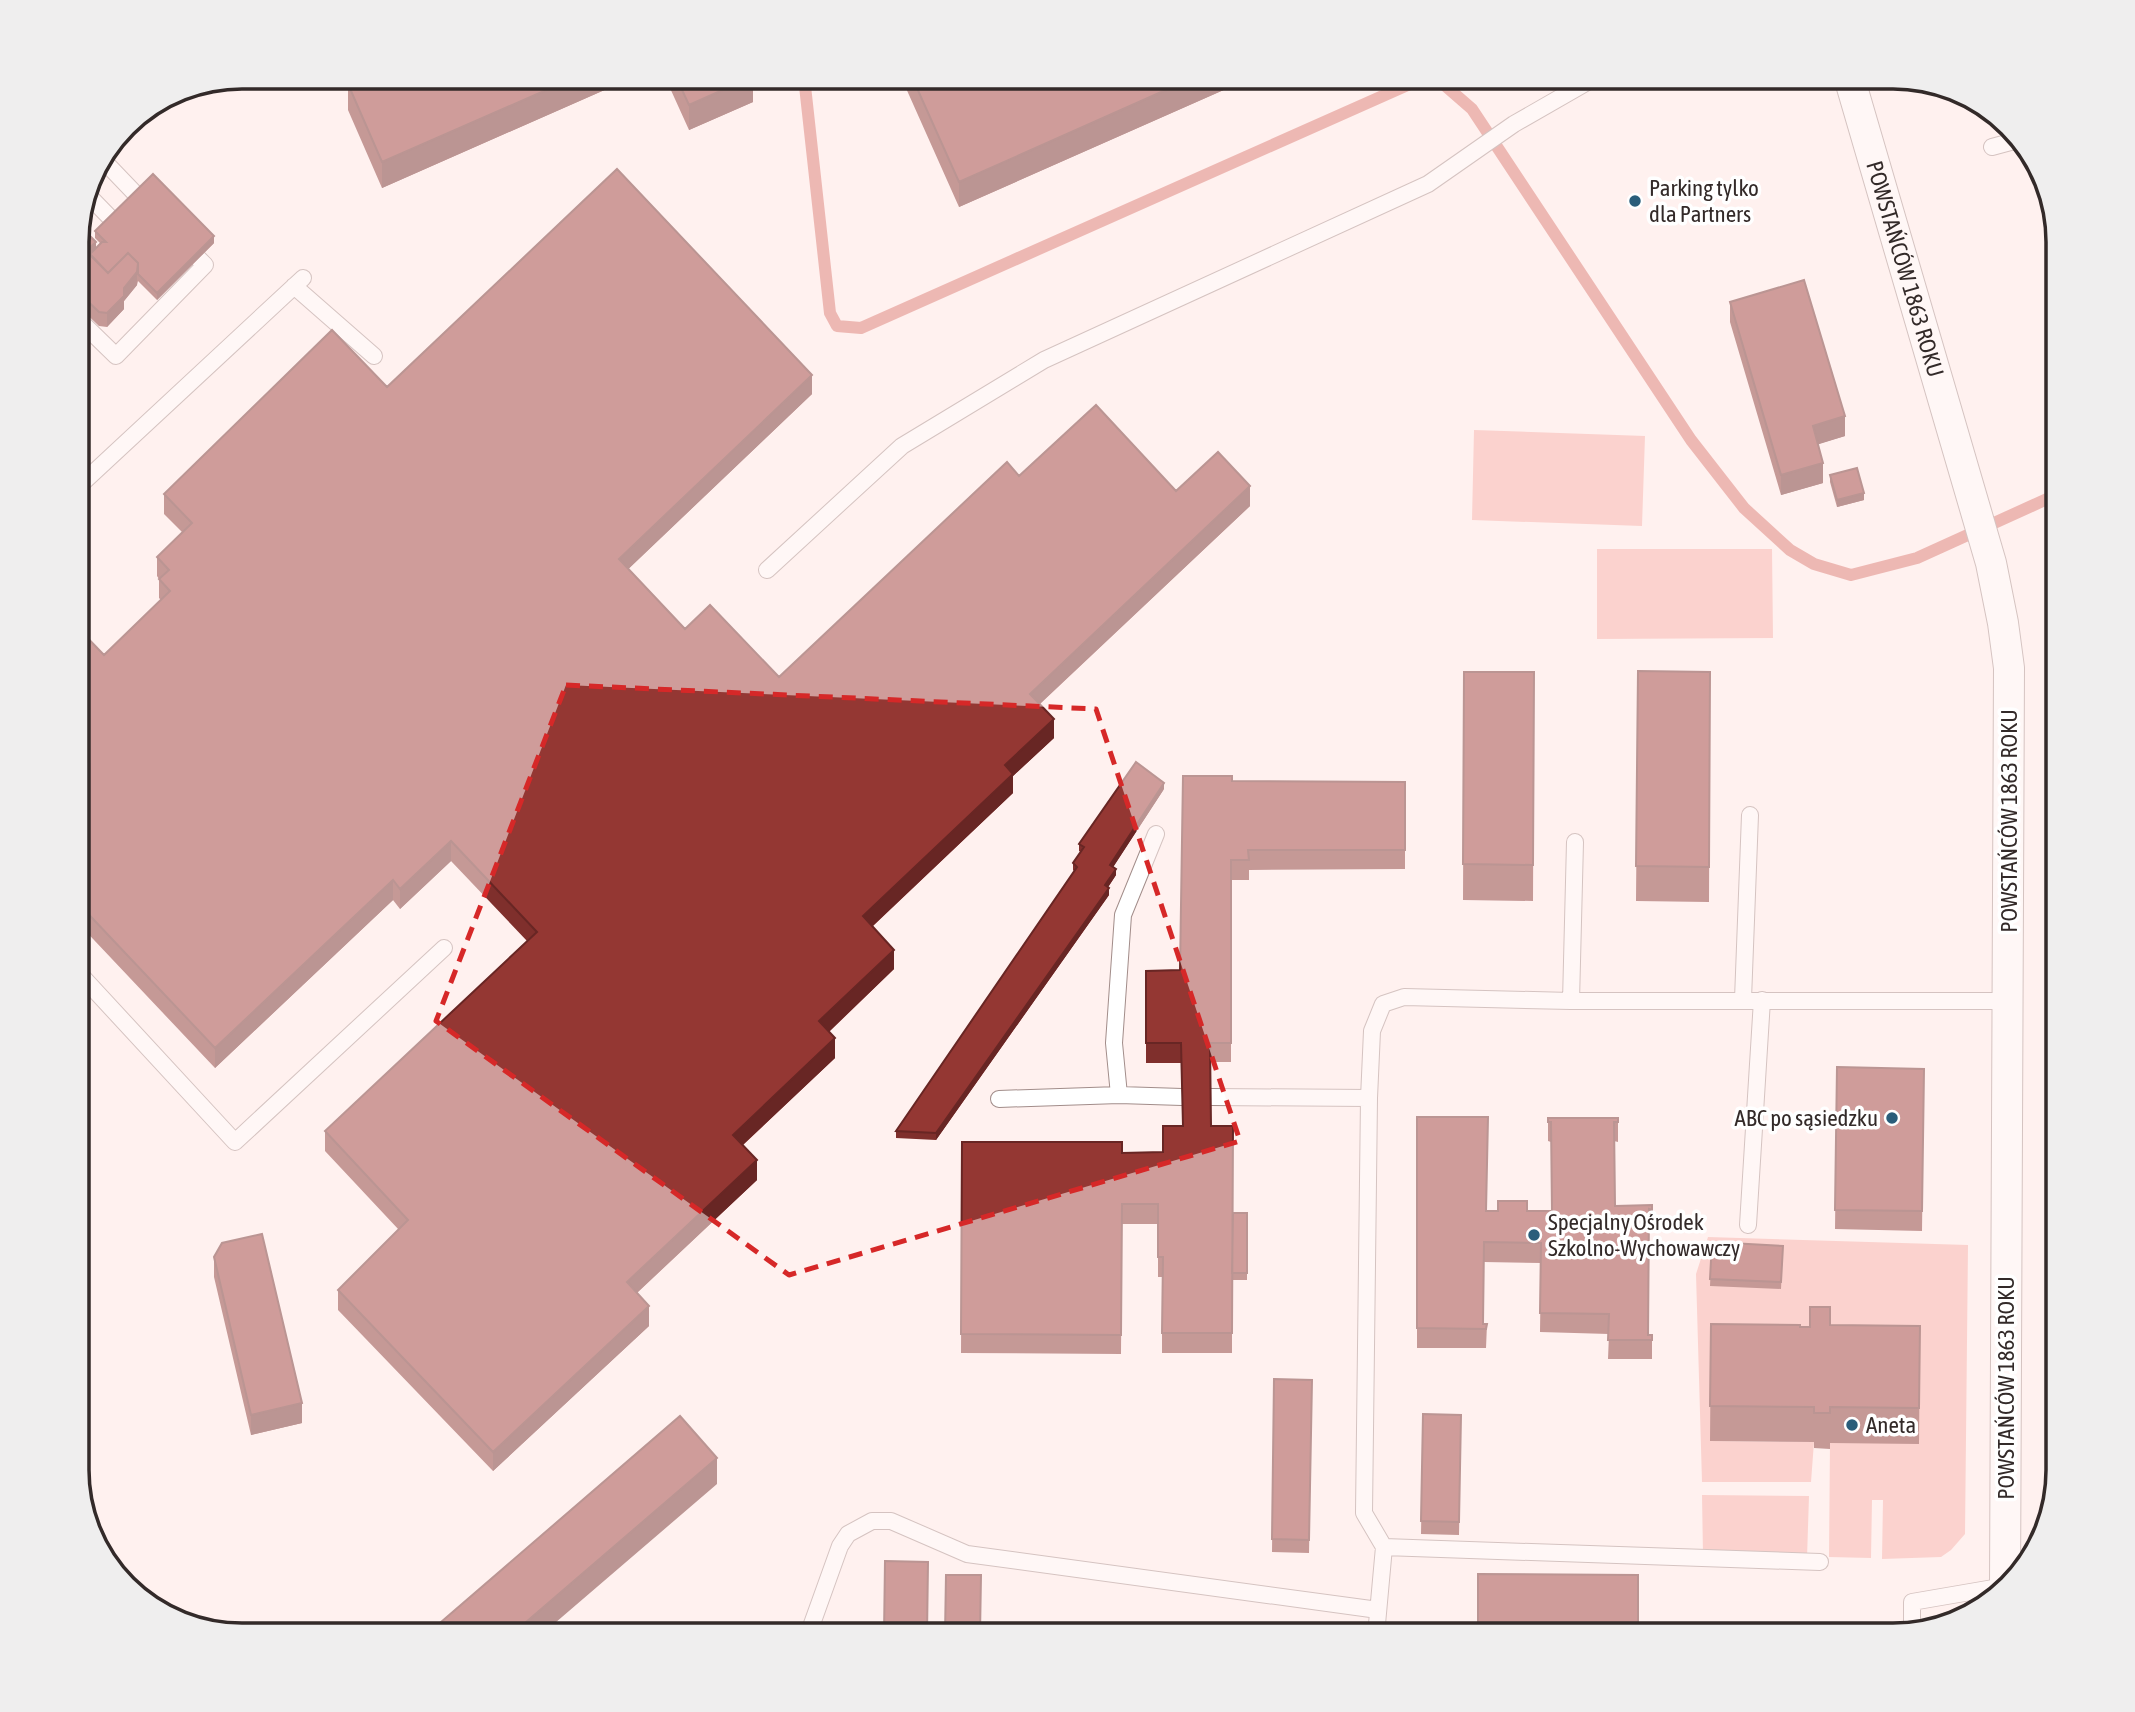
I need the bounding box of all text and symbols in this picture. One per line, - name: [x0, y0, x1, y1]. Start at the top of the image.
- street label: POWSTAŃCÓW 1863 ROKU: [1861, 158, 1949, 380]
- place label: Parking tylko dla Partners: [1649, 175, 1759, 227]
- marker: Parking tylko dla Partners: [1627, 193, 1643, 209]
- street label: POWSTAŃCÓW 1863 ROKU: [1996, 709, 2022, 933]
- place label: ABC po sąsiedzku: [1735, 1105, 1878, 1131]
- marker: ABC po sąsiedzku: [1884, 1110, 1900, 1126]
- place label: Specjalny Ośrodek Szkolno-Wychowawczy: [1548, 1209, 1740, 1261]
- marker: Specjalny Ośrodek Szkolno-Wychowawczy: [1526, 1227, 1542, 1243]
- street label: POWSTAŃCÓW 1863 ROKU: [1993, 1276, 2019, 1500]
- place label: Aneta: [1866, 1412, 1916, 1438]
- marker: Aneta: [1844, 1417, 1860, 1433]

